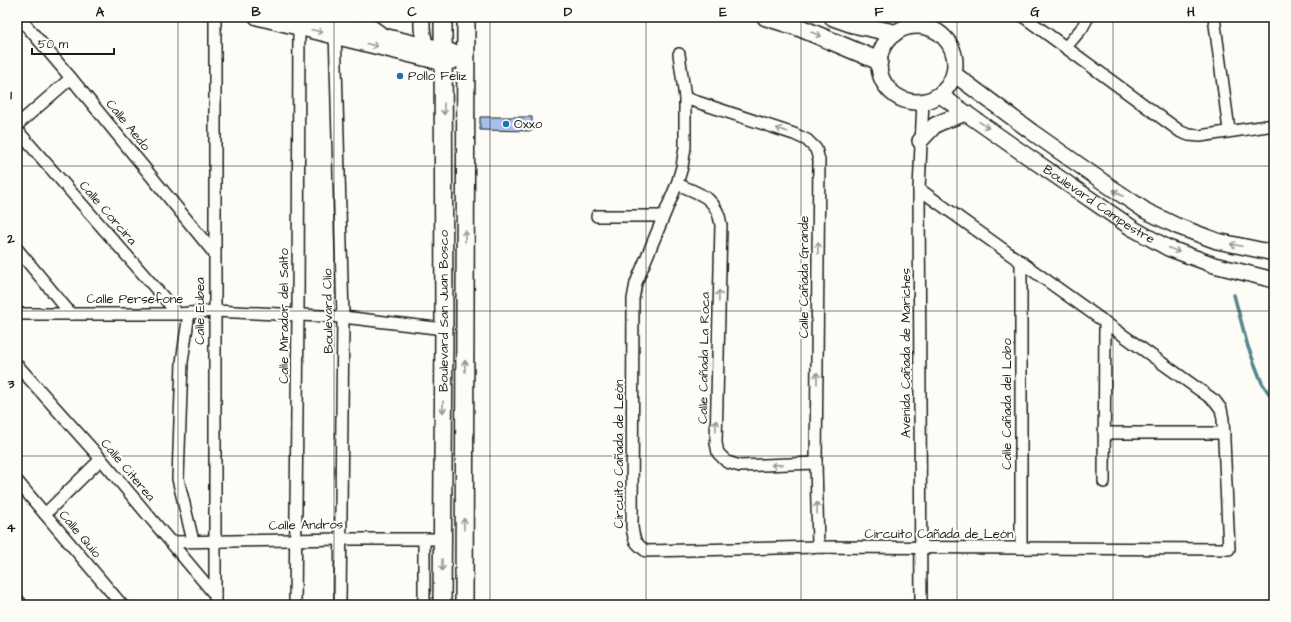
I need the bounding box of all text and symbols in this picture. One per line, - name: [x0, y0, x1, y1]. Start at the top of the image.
- text: A: [96, 3, 105, 21]
- text: B: [251, 3, 261, 21]
- text: C: [407, 3, 417, 21]
- text: D: [564, 3, 573, 21]
- text: E: [719, 3, 727, 21]
- text: F: [874, 3, 884, 21]
- text: G: [1030, 3, 1040, 21]
- text: H: [1187, 3, 1195, 21]
- one-way arrow: [310, 28, 323, 36]
- scale bar: [32, 30, 114, 56]
- one-way arrow: [810, 31, 822, 39]
- text: 50 m: [38, 36, 69, 53]
- one-way arrow: [365, 42, 378, 50]
- place label: Pollo Feliz: [408, 67, 467, 85]
- marker: Pollo Feliz: [395, 71, 405, 81]
- text: 1: [10, 86, 12, 104]
- street label: Calle Aedo: [102, 95, 155, 155]
- one-way arrow: [440, 102, 448, 115]
- place label: Oxxo: [514, 115, 543, 133]
- marker: Oxxo: [501, 119, 511, 129]
- one-way arrow: [978, 121, 989, 129]
- one-way arrow: [777, 126, 789, 134]
- street label: Boulevard Campestre: [1039, 161, 1158, 248]
- street label: Calle Corcira: [75, 177, 141, 249]
- one-way arrow: [1112, 188, 1124, 196]
- street label: Calle Cañada Grande: [795, 216, 813, 338]
- street label: Boulevard San Juan Bosco: [435, 229, 453, 392]
- text: 2: [6, 230, 15, 248]
- one-way arrow: [461, 230, 469, 243]
- one-way arrow: [1230, 241, 1243, 249]
- one-way arrow: [814, 242, 822, 255]
- one-way arrow: [1168, 247, 1180, 255]
- street label: Calle Mirador del Salto: [275, 248, 293, 384]
- street label: Avenida Cañada de Mariches: [897, 267, 915, 438]
- street label: Boulevard Clío: [318, 268, 338, 354]
- street label: Calle Eubea: [191, 277, 209, 345]
- street label: Calle Persefone: [87, 290, 183, 308]
- one-way arrow: [716, 290, 723, 303]
- street label: Calle Cañada La Roca: [694, 292, 714, 424]
- street label: Calle Cañada del Lobo: [998, 338, 1016, 470]
- one-way arrow: [461, 360, 469, 373]
- one-way arrow: [813, 372, 821, 385]
- text: 3: [7, 375, 15, 393]
- street label: Circuito Cañada de León: [610, 379, 628, 529]
- one-way arrow: [439, 400, 447, 413]
- one-way arrow: [712, 420, 720, 433]
- street label: Calle Citerea: [97, 435, 160, 505]
- one-way arrow: [771, 461, 784, 468]
- one-way arrow: [814, 502, 821, 515]
- street label: Calle Quío: [55, 506, 106, 562]
- street label: Calle Andros: [269, 515, 344, 535]
- one-way arrow: [461, 518, 468, 531]
- text: 4: [7, 519, 16, 537]
- street label: Circuito Cañada de León: [864, 525, 1014, 543]
- one-way arrow: [438, 558, 446, 571]

